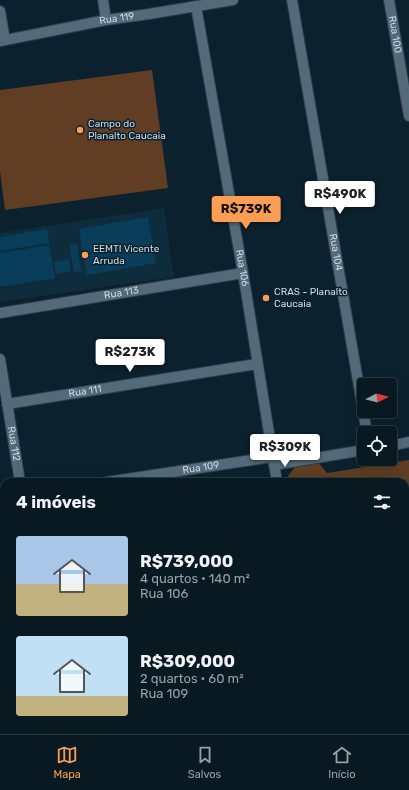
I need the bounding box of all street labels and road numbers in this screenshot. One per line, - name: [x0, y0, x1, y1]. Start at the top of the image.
- street label: Rua 119: [98, 10, 135, 27]
- street label: Rua 100: [386, 15, 404, 54]
- street label: Rua 104: [327, 233, 345, 272]
- street label: Rua 106: [233, 249, 251, 287]
- street label: Rua 113: [103, 284, 140, 302]
- street label: Rua 111: [68, 383, 102, 400]
- street label: Rua 112: [5, 426, 23, 462]
- street label: Rua 109: [182, 459, 220, 476]

